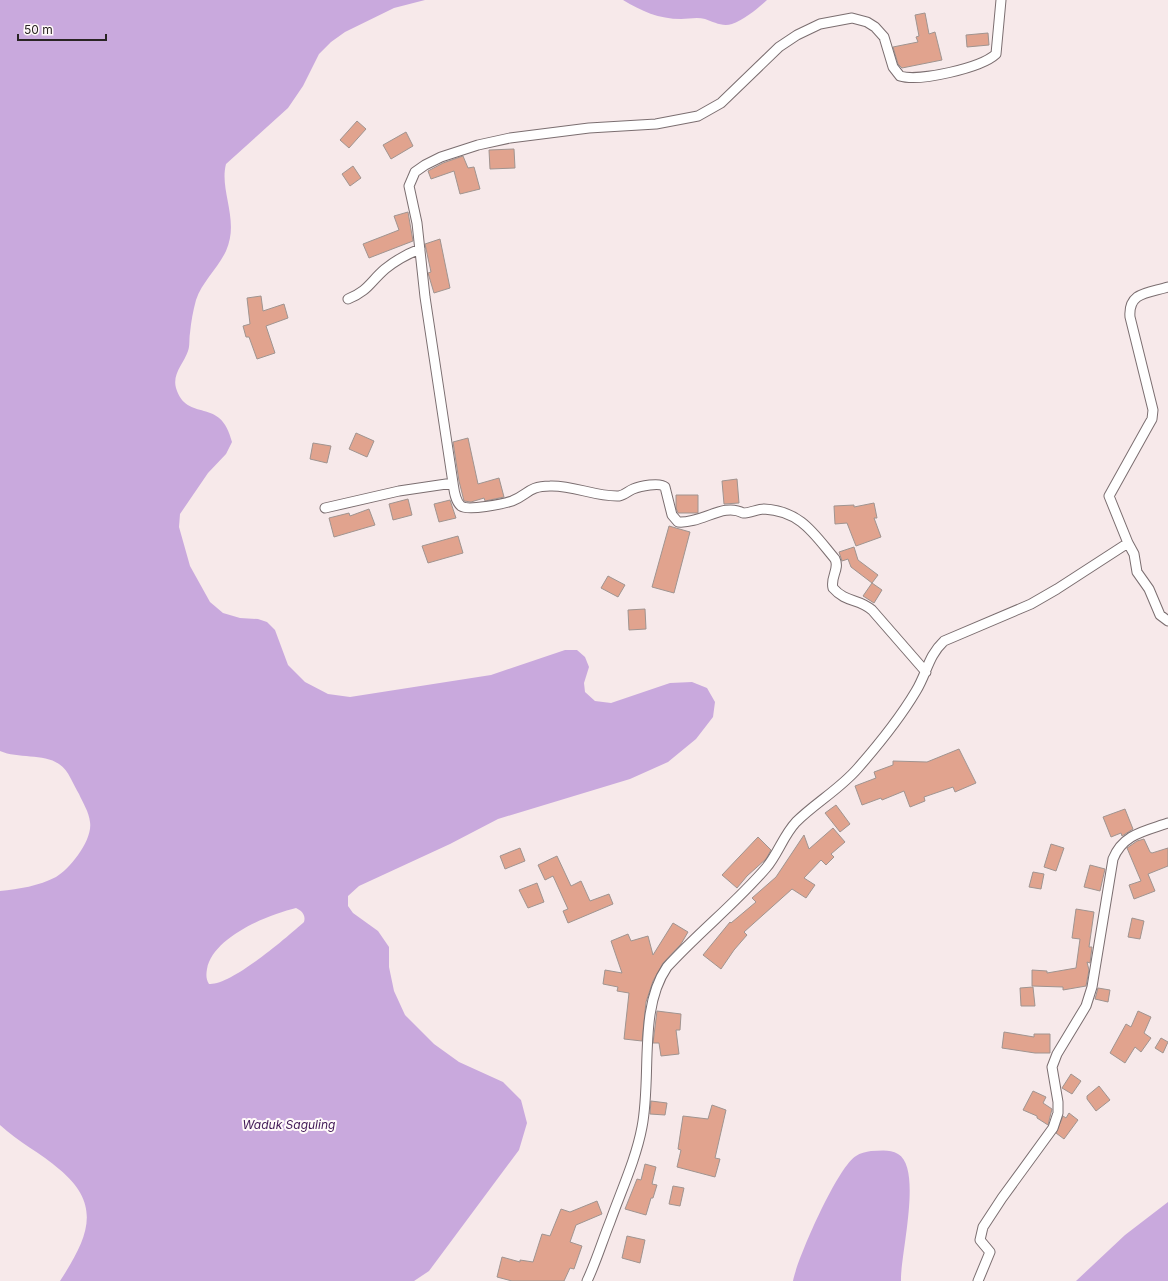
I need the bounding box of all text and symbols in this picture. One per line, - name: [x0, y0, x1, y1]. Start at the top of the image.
- scale bar: [18, 16, 106, 42]
- text: 50 m: [24, 22, 53, 37]
- water label: Waduk Saguling: [243, 1117, 335, 1132]

